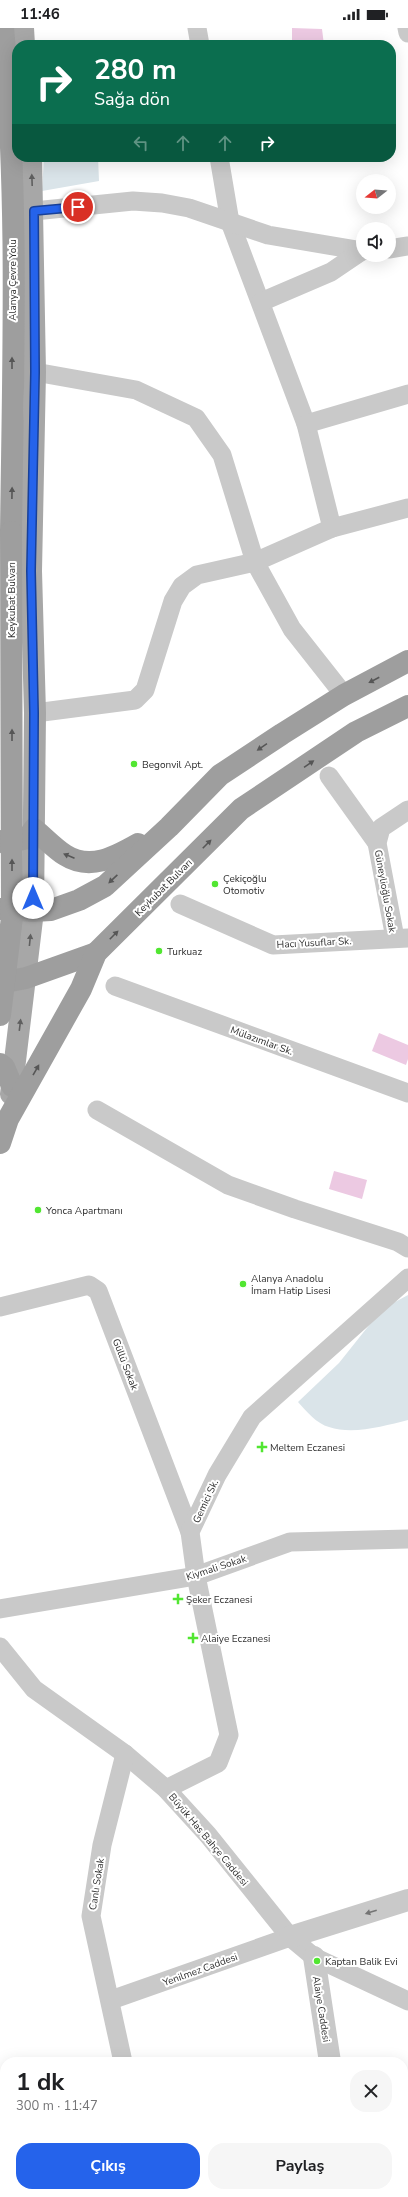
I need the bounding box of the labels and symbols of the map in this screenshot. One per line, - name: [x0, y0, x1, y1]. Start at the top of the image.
- one-way arrow: [29, 174, 36, 186]
- north arrow: [356, 174, 396, 214]
- pin: [61, 190, 95, 224]
- street label: Alanya Çevre Yolu: [6, 239, 20, 321]
- one-way arrow: [9, 356, 15, 369]
- one-way arrow: [9, 486, 15, 499]
- street label: Keykubat Bulvarı: [5, 562, 19, 638]
- one-way arrow: [368, 676, 379, 683]
- one-way arrow: [9, 728, 15, 741]
- one-way arrow: [257, 743, 268, 751]
- place label: Begonvil Apt.: [142, 758, 203, 772]
- marker: Begonvil Apt.: [129, 759, 139, 769]
- one-way arrow: [303, 760, 314, 768]
- one-way arrow: [202, 839, 212, 848]
- street label: Güneylioğlu Sokak: [371, 849, 399, 935]
- one-way arrow: [63, 853, 75, 860]
- street label: Keykubat Bulvarı: [132, 856, 195, 919]
- one-way arrow: [9, 858, 15, 871]
- place label: Çekiçoğlu Otomotiv: [223, 872, 267, 898]
- one-way arrow: [108, 874, 118, 884]
- position arrow: [12, 877, 54, 919]
- marker: Çekiçoğlu Otomotiv: [210, 879, 220, 889]
- one-way arrow: [109, 930, 119, 940]
- one-way arrow: [27, 934, 33, 946]
- street label: Hacı Yusuflar Sk.: [276, 934, 352, 952]
- place label: Turkuaz: [167, 945, 202, 959]
- marker: Turkuaz: [154, 946, 164, 956]
- one-way arrow: [17, 1019, 23, 1031]
- street label: Mülazımlar Sk.: [228, 1023, 295, 1059]
- one-way arrow: [32, 1065, 39, 1076]
- place label: Yonca Apartmanı: [45, 1204, 123, 1218]
- marker: Yonca Apartmanı: [33, 1205, 43, 1215]
- place label: Alanya Anadolu İmam Hatip Lisesi: [251, 1272, 331, 1298]
- marker: Alanya Anadolu İmam Hatip Lisesi: [238, 1279, 248, 1289]
- street label: Güllü Sokak: [109, 1337, 142, 1393]
- place label: Meltem Eczanesi: [270, 1441, 345, 1455]
- marker: Meltem Eczanesi: [257, 1442, 267, 1452]
- street label: Gemici Sk.: [190, 1477, 222, 1525]
- street label: Kiymali Sokak: [184, 1551, 249, 1584]
- place label: Şeker Eczanesi: [186, 1593, 252, 1607]
- marker: Şeker Eczanesi: [173, 1594, 183, 1604]
- place label: Alaiye Eczanesi: [201, 1632, 270, 1646]
- marker: Alaiye Eczanesi: [188, 1633, 198, 1643]
- street label: Büyük Has Bahçe Caddesi: [165, 1790, 251, 1889]
- street label: Canlı Sokak: [86, 1856, 108, 1911]
- one-way arrow: [364, 1909, 376, 1915]
- street label: Yenilmez Caddesi: [160, 1950, 240, 1990]
- place label: Kaptan Balik Evi: [325, 1955, 398, 1969]
- marker: Kaptan Balik Evi: [312, 1956, 322, 1966]
- street label: Alaiye Caddesi: [309, 1975, 333, 2043]

